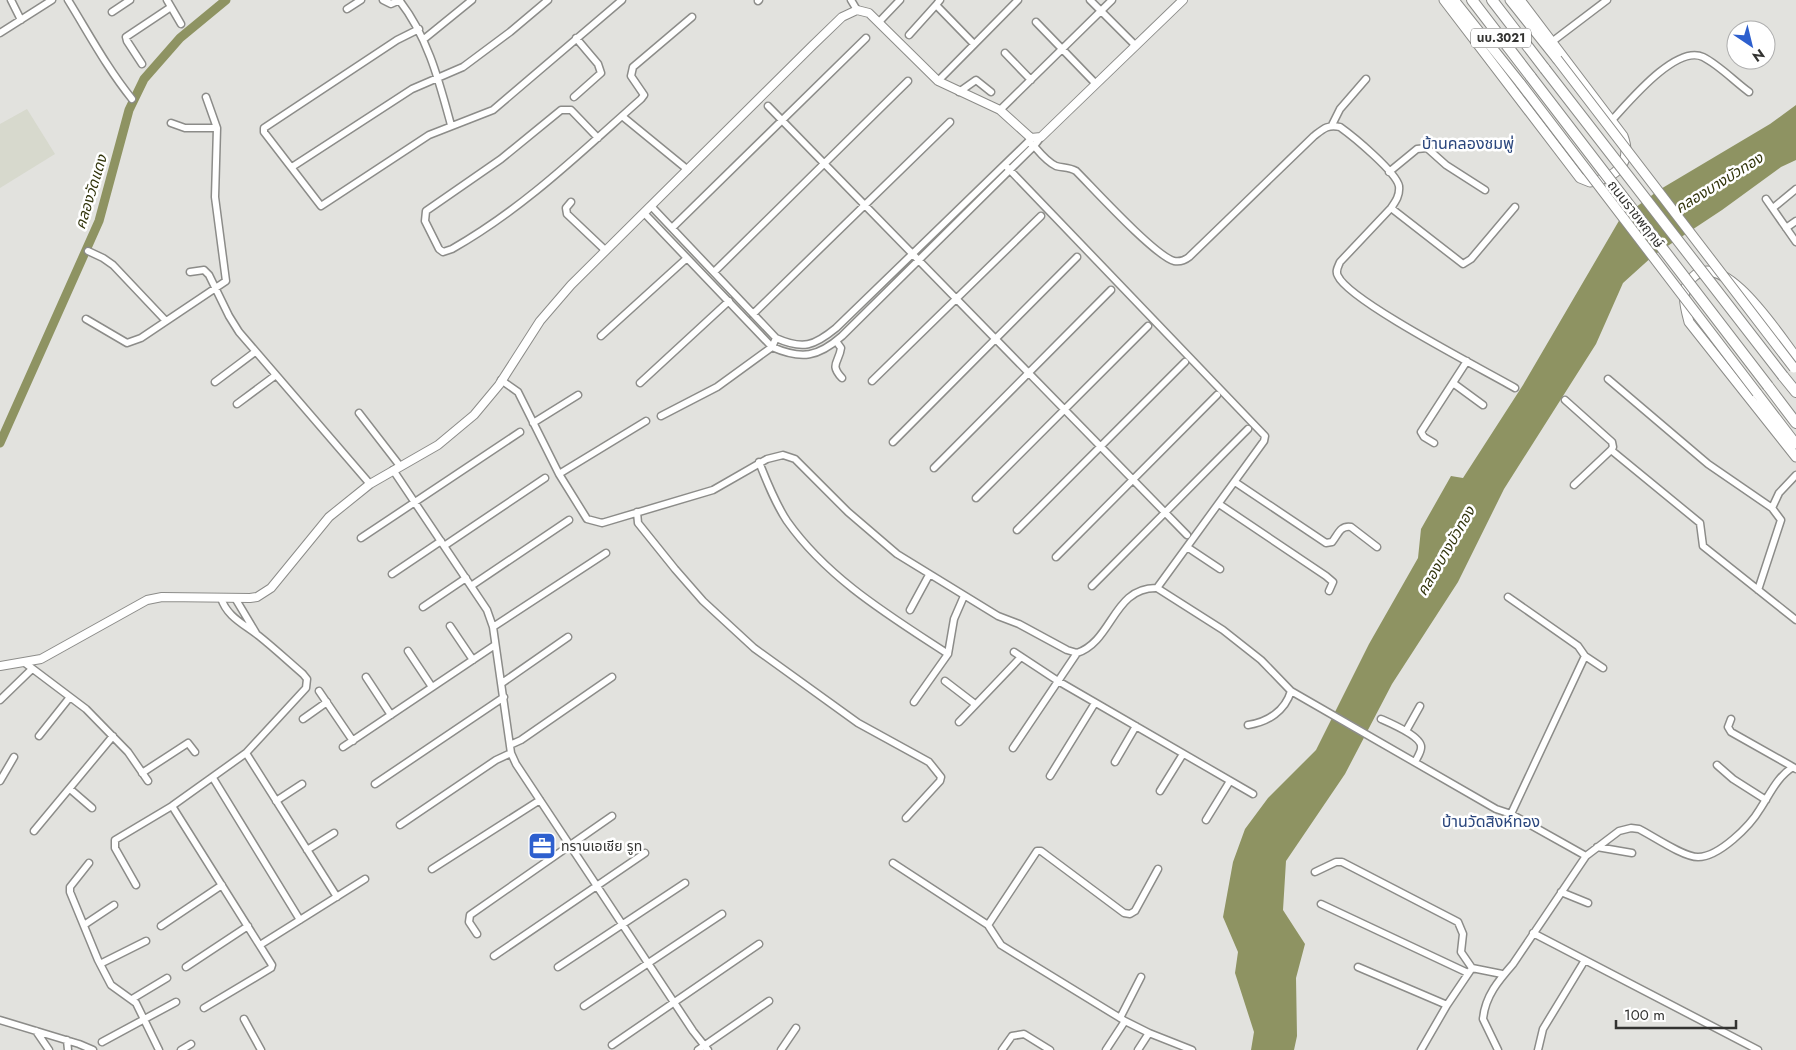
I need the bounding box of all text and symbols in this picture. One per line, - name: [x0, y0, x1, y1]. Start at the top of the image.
- north arrow: [1726, 20, 1776, 70]
- road number: นบ.3021: [1471, 28, 1531, 48]
- text: N: [1748, 44, 1769, 67]
- district label: บ้านคลองชมพู่: [1422, 132, 1514, 155]
- water label: คลองบางบัวทอง: [1671, 147, 1768, 219]
- water label: คลองวัดแดง: [69, 151, 113, 232]
- street label: ถนนราชพฤกษ์: [1603, 176, 1669, 252]
- water label: คลองบางบัวทอง: [1412, 501, 1481, 600]
- district label: บ้านวัดสิงห์ทอง: [1442, 810, 1540, 833]
- office icon: ทรานเอเชีย รูท: [527, 831, 557, 861]
- place label: ทรานเอเชีย รูท: [561, 836, 642, 856]
- scale bar: [1616, 998, 1736, 1030]
- text: 100 m: [1624, 1004, 1665, 1026]

